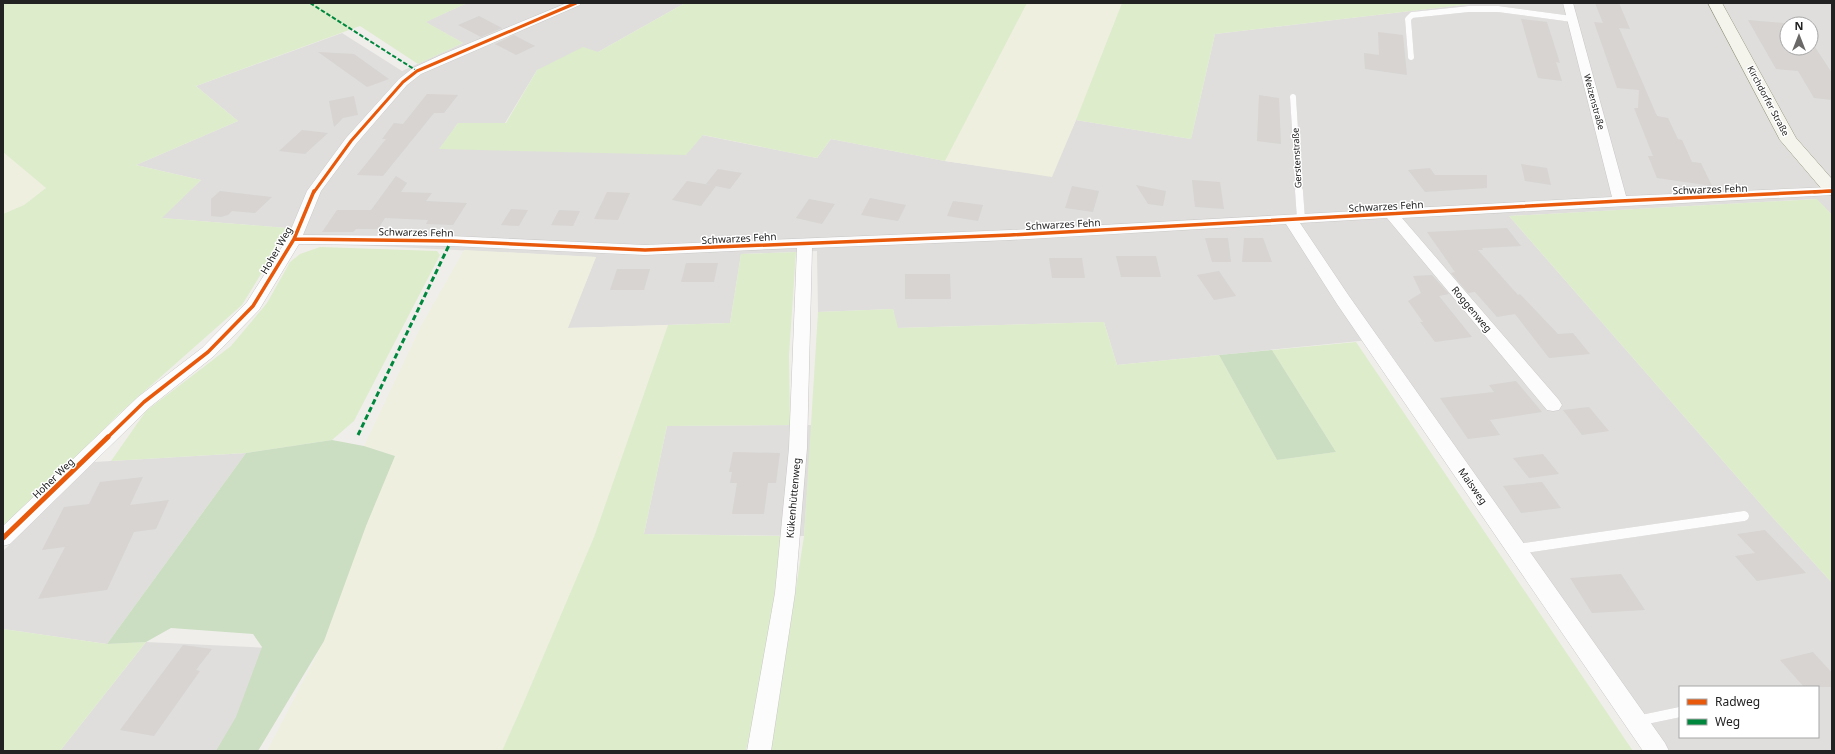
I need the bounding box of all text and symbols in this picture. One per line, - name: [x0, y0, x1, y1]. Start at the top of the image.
- north arrow: [1779, 16, 1819, 56]
- text: N: [1795, 18, 1803, 33]
- street label: Kirchdorfer Straße: [1744, 63, 1792, 138]
- street label: Weizenstraße: [1581, 72, 1608, 131]
- street label: Gerstenstraße: [1288, 128, 1305, 189]
- street label: Schwarzes Fehn: [1672, 181, 1748, 197]
- street label: Schwarzes Fehn: [1348, 197, 1424, 215]
- street label: Schwarzes Fehn: [1025, 215, 1101, 233]
- street label: Hoher Weg: [257, 224, 295, 276]
- street label: Schwarzes Fehn: [378, 224, 454, 240]
- street label: Schwarzes Fehn: [701, 229, 777, 247]
- street label: Roggenweg: [1449, 283, 1495, 335]
- street label: Hoher Weg: [29, 455, 77, 501]
- street label: Kükenhüttenweg: [783, 457, 803, 539]
- street label: Maisweg: [1455, 465, 1491, 507]
- legend: [1679, 686, 1819, 738]
- text: Radweg: [1715, 693, 1760, 710]
- text: Weg: [1715, 713, 1740, 730]

